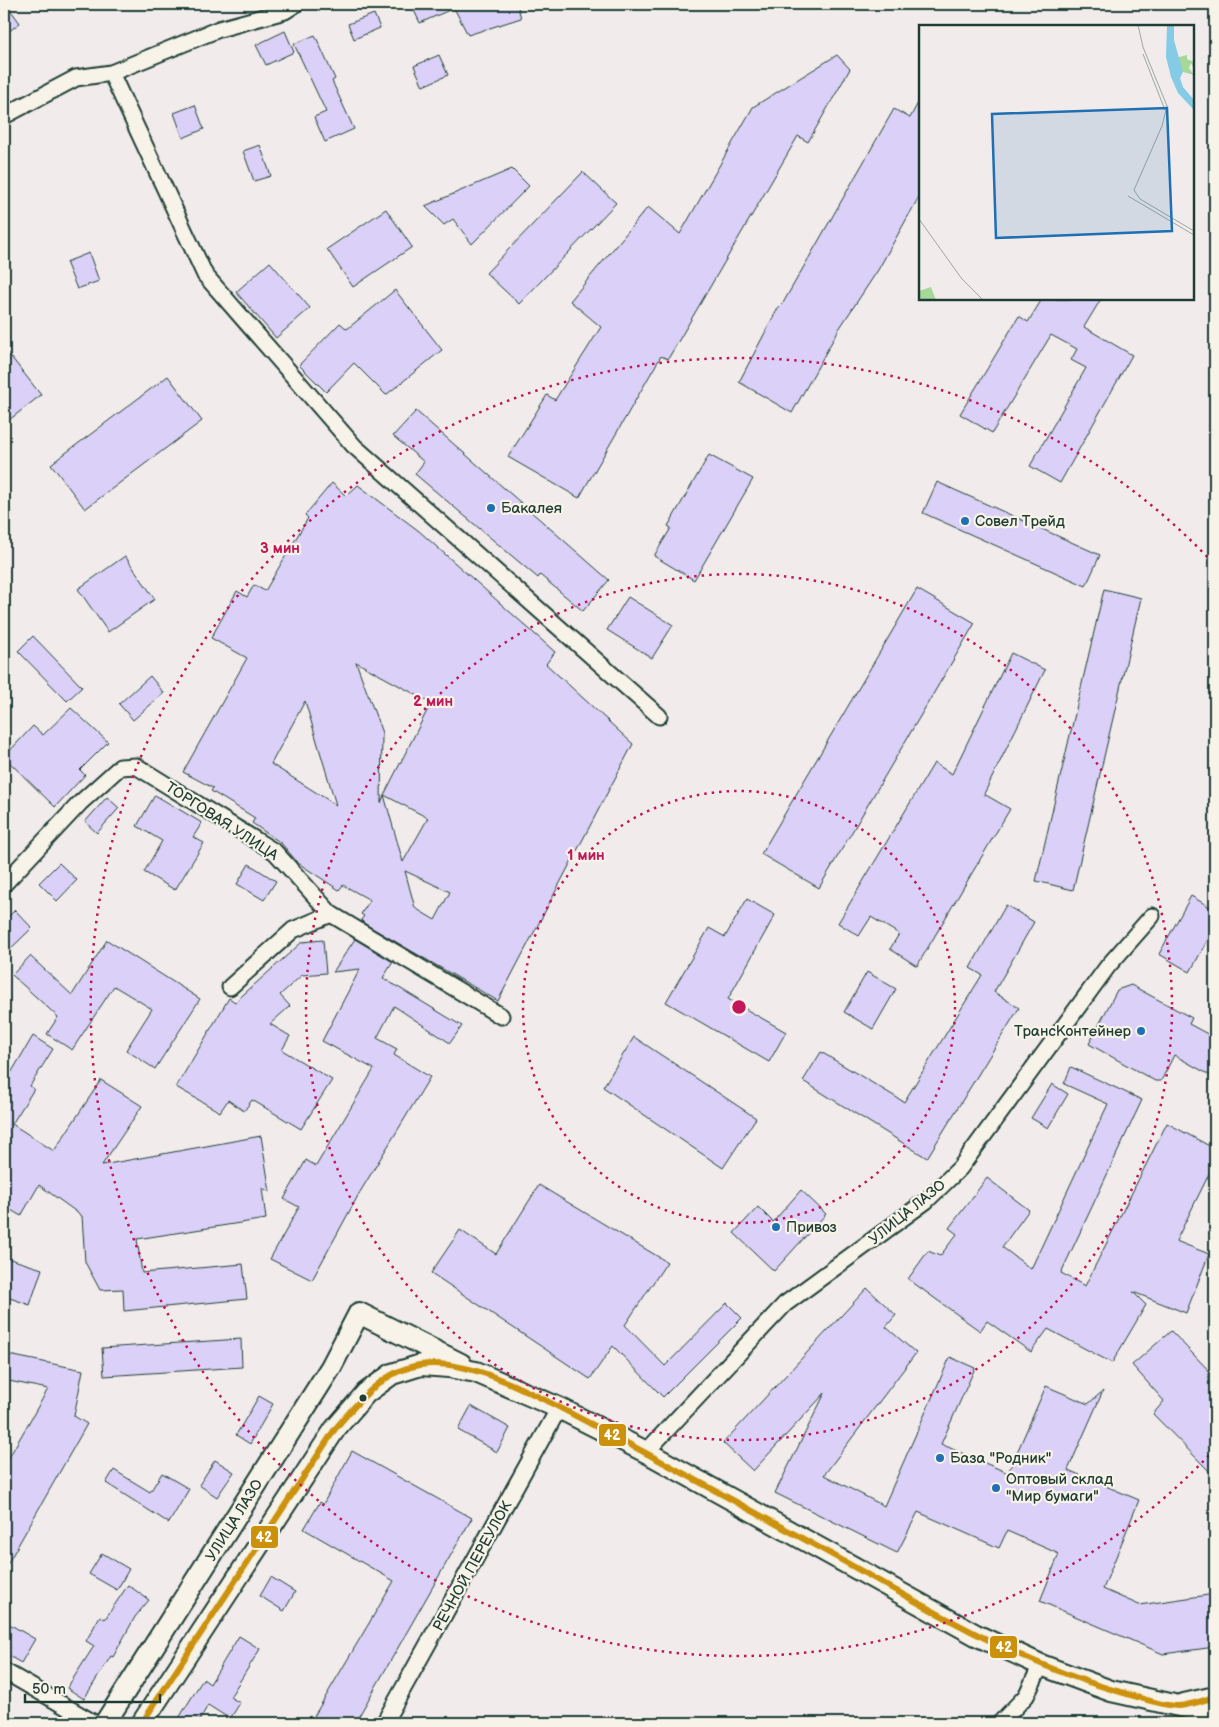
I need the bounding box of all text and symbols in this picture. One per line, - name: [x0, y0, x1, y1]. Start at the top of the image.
- inset map: [919, 25, 1194, 300]
- place label: Бакалея: [501, 499, 562, 518]
- marker: Бакалея: [485, 502, 497, 514]
- place label: Совел Трейд: [975, 512, 1065, 531]
- marker: Совел Трейд: [959, 515, 971, 527]
- text: 3 мин: [260, 539, 300, 558]
- text: 2 мин: [413, 692, 453, 711]
- street label: ТОРГОВАЯ УЛИЦА: [162, 778, 282, 865]
- text: 1 мин: [567, 846, 605, 865]
- centre of rings: [730, 998, 748, 1016]
- place label: ТрансКонтейнер: [1014, 1022, 1132, 1041]
- marker: ТрансКонтейнер: [1135, 1025, 1147, 1037]
- street label: УЛИЦА ЛАЗО: [865, 1176, 950, 1249]
- place label: Привоз: [786, 1218, 837, 1237]
- marker: Привоз: [770, 1221, 782, 1233]
- unlabelled marker: [358, 1393, 368, 1403]
- line badge: 42: [598, 1423, 627, 1447]
- text: 42: [604, 1427, 621, 1444]
- place label: База "Родник": [950, 1449, 1051, 1468]
- marker: База "Родник": [934, 1452, 946, 1464]
- place label: Оптовый склад "Мир бумаги": [1006, 1470, 1113, 1506]
- street label: УЛИЦА ЛАЗО: [202, 1476, 267, 1565]
- marker: Оптовый склад "Мир бумаги": [990, 1482, 1002, 1494]
- street label: РЕЧНОЙ ПЕРЕУЛОК: [429, 1497, 516, 1635]
- line badge: 42: [250, 1525, 279, 1549]
- text: 42: [256, 1529, 273, 1546]
- line badge: 42: [989, 1635, 1018, 1659]
- text: 42: [996, 1639, 1013, 1656]
- scale bar: [25, 1672, 160, 1704]
- text: 50 m: [32, 1680, 66, 1699]

